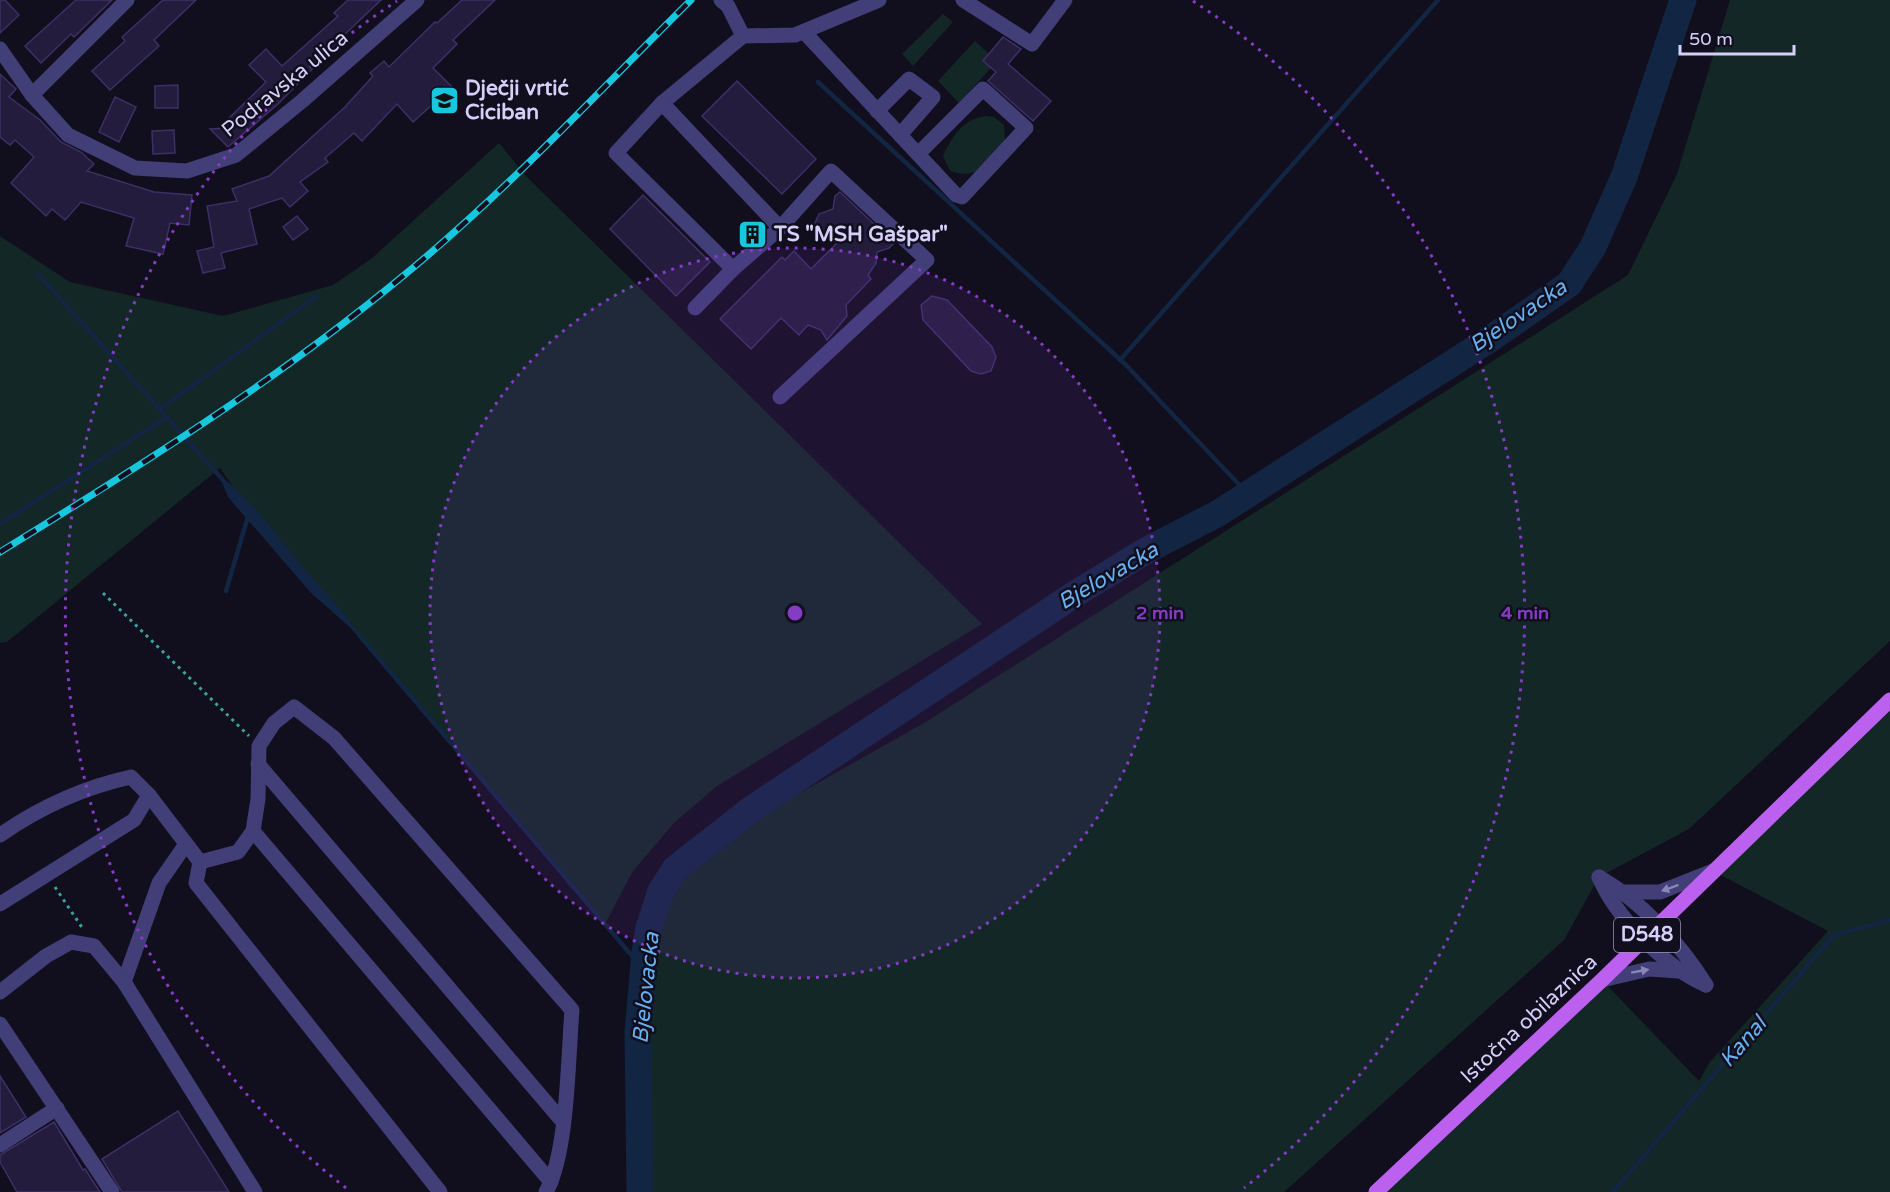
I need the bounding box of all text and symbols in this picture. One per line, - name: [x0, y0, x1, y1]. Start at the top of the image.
- scale bar: [1680, 18, 1794, 56]
- street label: Podravska ulica: [217, 25, 353, 143]
- text: 50 m: [1689, 28, 1733, 50]
- place label: Dječji vrtić Ciciban: [465, 76, 569, 125]
- school or university icon: Dječji vrtić Ciciban: [428, 84, 460, 116]
- building icon: TS "MSH Gašpar": [737, 218, 769, 250]
- place label: TS "MSH Gašpar": [773, 222, 948, 247]
- water label: Bjelovacka: [1464, 274, 1572, 358]
- water label: Bjelovacka: [1053, 537, 1163, 615]
- text: 2 min: [1136, 602, 1184, 624]
- text: 4 min: [1501, 602, 1549, 624]
- centre of rings: [785, 603, 805, 623]
- one-way arrow: [1661, 884, 1679, 894]
- road number: D548: [1614, 918, 1680, 952]
- water label: Bjelovacka: [627, 931, 665, 1045]
- street label: Istočna obilaznica: [1456, 949, 1602, 1089]
- one-way arrow: [1630, 966, 1649, 975]
- water label: Kanal: [1714, 1010, 1774, 1073]

